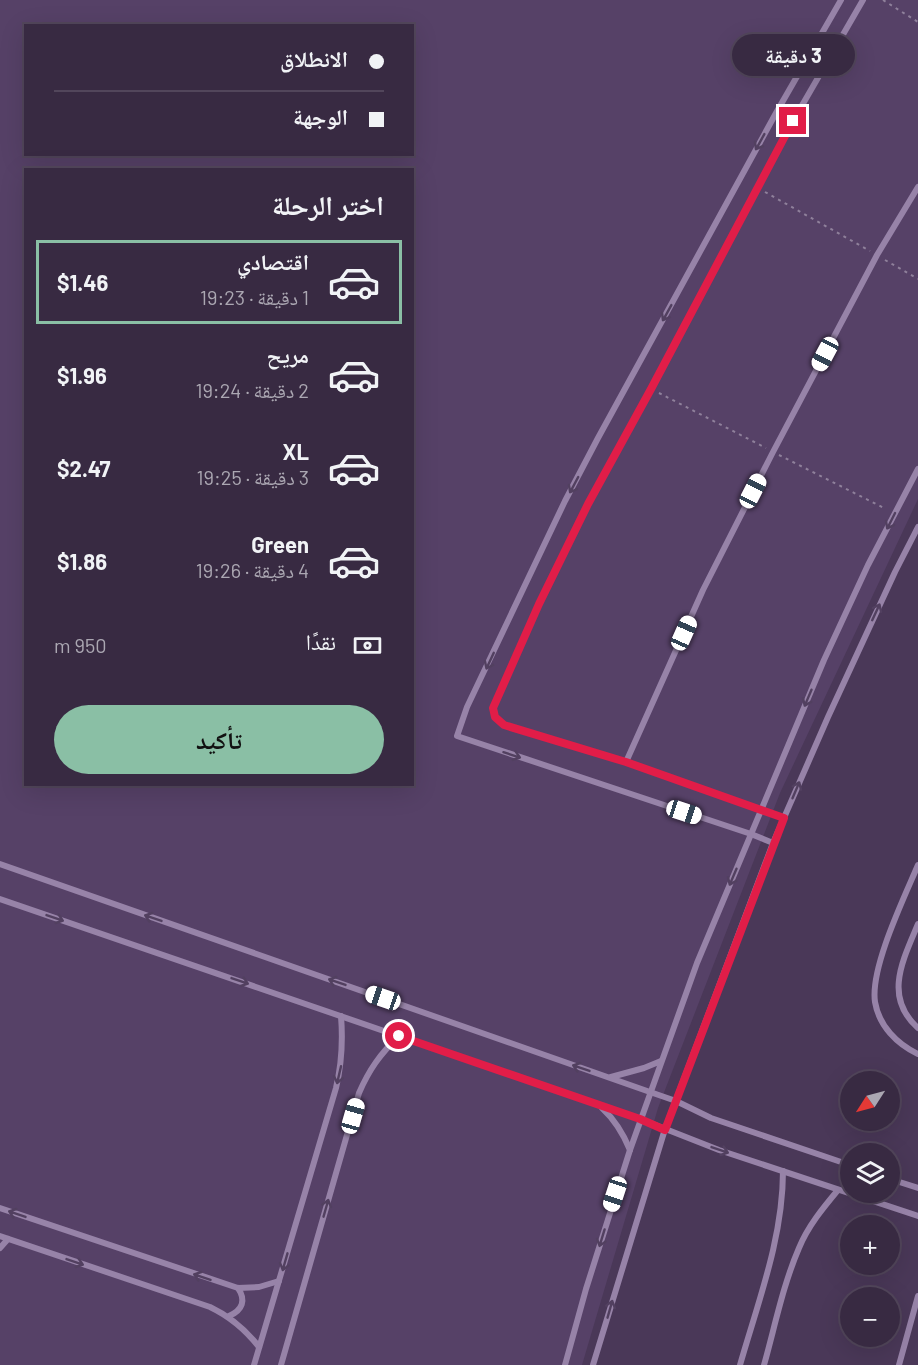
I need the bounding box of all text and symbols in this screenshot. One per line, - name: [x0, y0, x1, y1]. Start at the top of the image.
- callout: 3 دقيقة: [732, 34, 854, 76]
- text: 3 دقيقة: [765, 43, 822, 67]
- text: الانطلاق: [280, 45, 348, 71]
- text: الوجهة: [293, 103, 348, 129]
- route end: [779, 107, 806, 134]
- one-way arrow: [754, 133, 766, 150]
- text: اختر الرحلة: [272, 188, 384, 220]
- text: اقتصادي: [237, 248, 309, 274]
- icon: car: [327, 255, 381, 309]
- text: $1.46: [57, 269, 108, 295]
- text: 1 دقيقة · 19:23: [200, 285, 309, 309]
- one-way arrow: [660, 304, 672, 321]
- car: [809, 334, 841, 374]
- text: مريح: [266, 341, 309, 367]
- icon: car: [327, 348, 381, 402]
- text: $1.96: [57, 362, 107, 388]
- text: 2 دقيقة · 19:24: [195, 378, 309, 402]
- text: XL: [283, 438, 309, 464]
- icon: car: [327, 441, 381, 495]
- text: $2.47: [57, 455, 110, 481]
- text: 3 دقيقة · 19:25: [197, 465, 309, 489]
- car: [737, 471, 769, 511]
- one-way arrow: [567, 475, 579, 493]
- one-way arrow: [884, 512, 896, 530]
- text: Green: [251, 531, 309, 557]
- icon: car: [327, 534, 381, 588]
- text: $1.86: [57, 548, 107, 574]
- text: 4 دقيقة · 19:26: [196, 558, 309, 582]
- one-way arrow: [871, 603, 883, 621]
- car: [668, 613, 700, 653]
- text: نقدًا: [306, 628, 336, 654]
- icon: cash: [351, 629, 384, 662]
- text: 950 m: [54, 633, 107, 657]
- one-way arrow: [483, 651, 495, 669]
- one-way arrow: [802, 688, 813, 706]
- button: تأكيد: [54, 705, 384, 774]
- one-way arrow: [502, 750, 521, 761]
- one-way arrow: [791, 781, 803, 799]
- car: [664, 798, 704, 826]
- one-way arrow: [727, 868, 738, 886]
- one-way arrow: [144, 911, 163, 922]
- one-way arrow: [45, 913, 64, 924]
- one-way arrow: [328, 976, 347, 987]
- one-way arrow: [230, 977, 249, 988]
- car: [363, 984, 403, 1012]
- route start: [385, 1022, 412, 1049]
- one-way arrow: [572, 1061, 591, 1072]
- one-way arrow: [333, 1064, 344, 1084]
- north arrow: [840, 1071, 900, 1131]
- map controls: [840, 1071, 900, 1347]
- car: [339, 1096, 367, 1136]
- button: layers: [840, 1143, 900, 1203]
- one-way arrow: [710, 1145, 729, 1156]
- car: [601, 1174, 629, 1214]
- one-way arrow: [321, 1199, 332, 1218]
- one-way arrow: [8, 1208, 27, 1219]
- button: +: [840, 1215, 900, 1275]
- one-way arrow: [595, 1228, 606, 1247]
- one-way arrow: [279, 1252, 290, 1271]
- one-way arrow: [65, 1257, 84, 1268]
- one-way arrow: [193, 1271, 212, 1282]
- button: −: [840, 1287, 900, 1347]
- one-way arrow: [604, 1300, 616, 1319]

